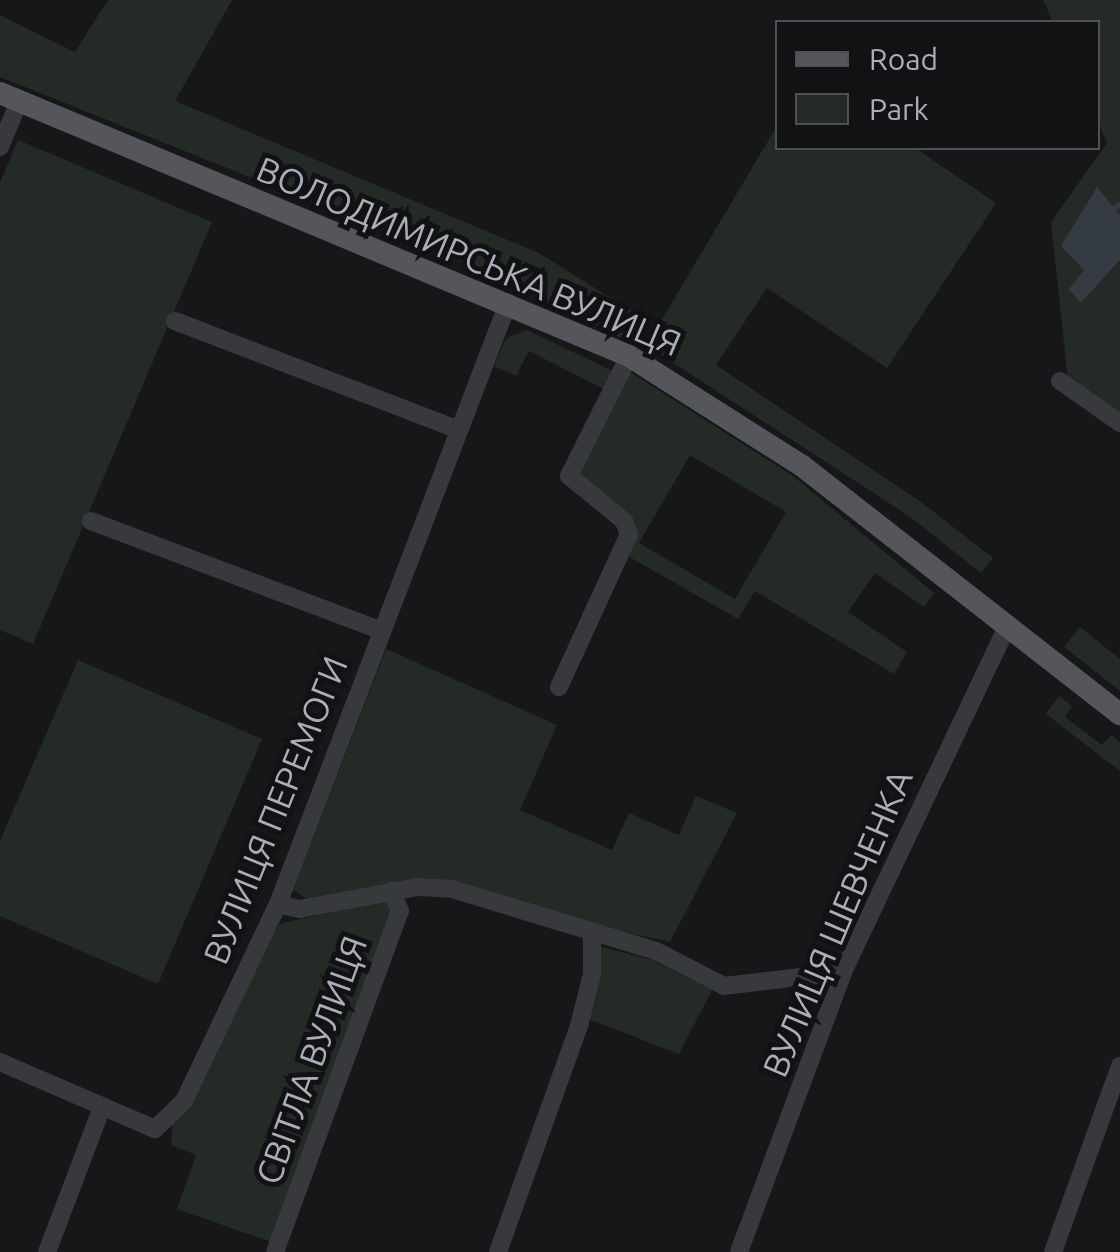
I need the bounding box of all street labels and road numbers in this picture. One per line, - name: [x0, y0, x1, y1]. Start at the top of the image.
- street label: ВОЛОДИМИРСЬКА ВУЛИЦЯ: [250, 147, 688, 365]
- street label: ВУЛИЦЯ ПЕРЕМОГИ: [194, 650, 356, 970]
- street label: ВУЛИЦЯ ШЕВЧЕНКА: [753, 763, 921, 1083]
- street label: СВІТЛА ВУЛИЦЯ: [247, 930, 375, 1190]

